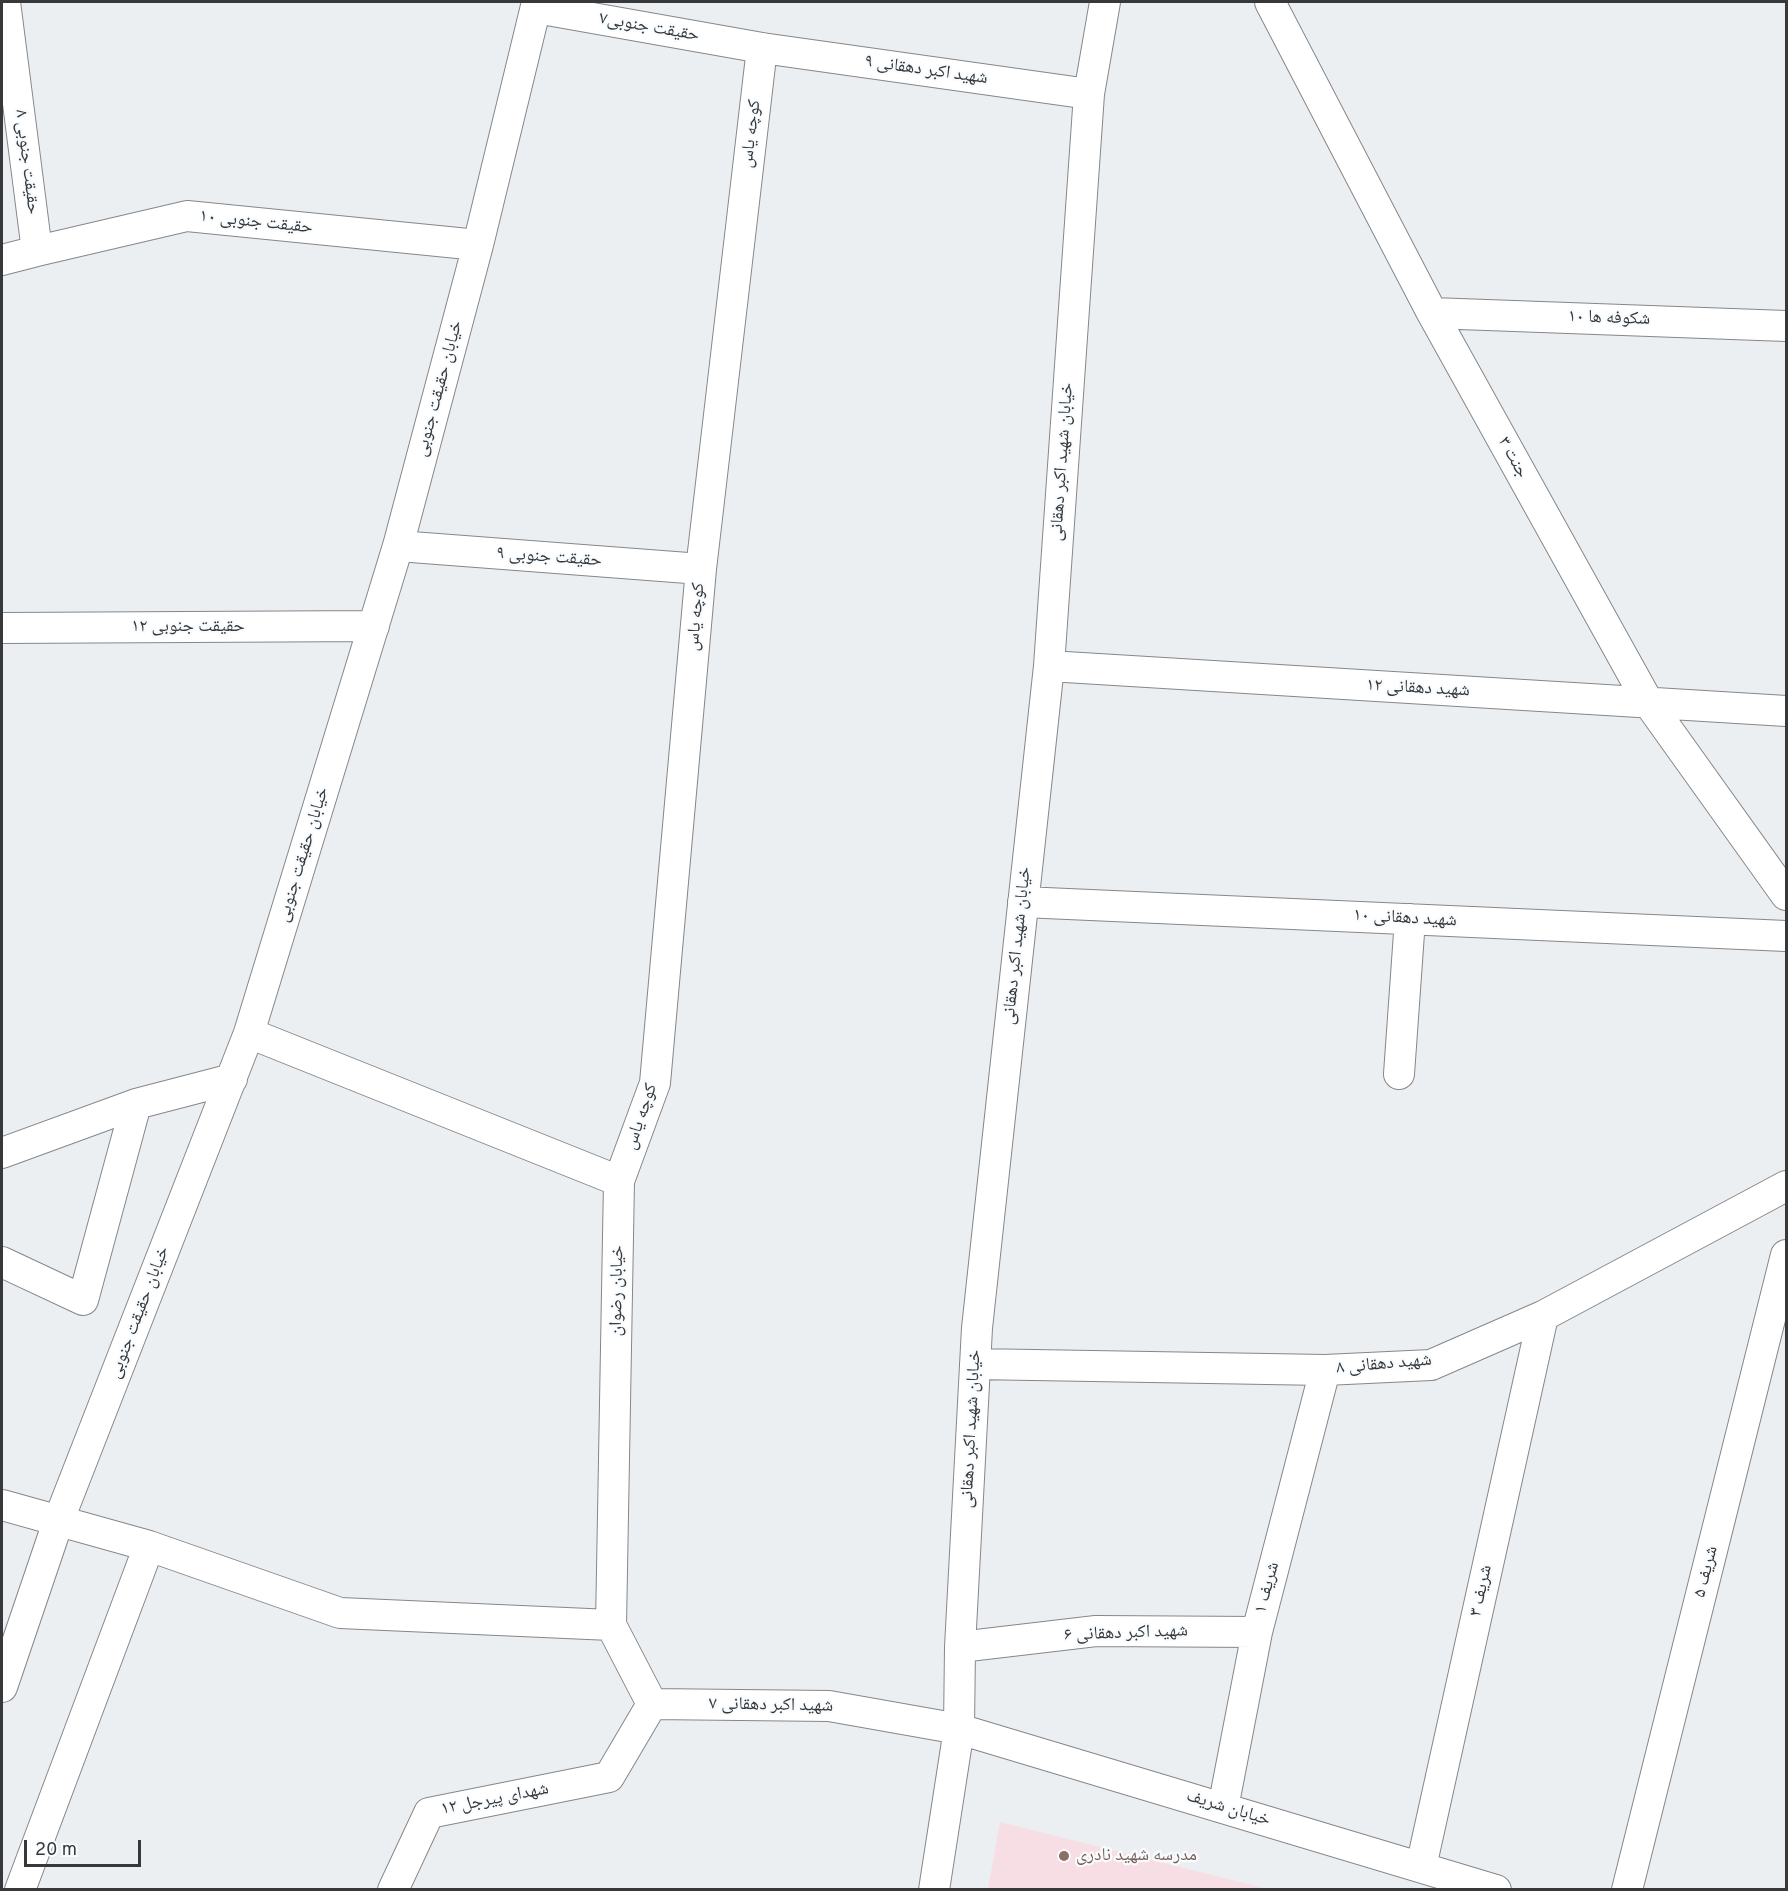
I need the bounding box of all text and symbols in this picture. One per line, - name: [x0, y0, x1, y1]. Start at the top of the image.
- street label: حقیقت جنوبی۷: [597, 9, 701, 47]
- street label: شهید اکبر دهقانی ۹: [863, 52, 989, 90]
- street label: کوچه یاس: [737, 99, 767, 169]
- street label: حقیقت جنوبی ۸: [9, 108, 43, 216]
- street label: حقیقت جنوبی ۱۰: [198, 206, 314, 240]
- street label: شکوفه ها ۱۰: [1567, 307, 1651, 331]
- street label: خیابان حقیقت جنوبی: [411, 319, 469, 459]
- street label: خیابان شهید اکبر دهقانی: [1047, 382, 1079, 542]
- street label: جنت ۳: [1492, 434, 1532, 482]
- street label: حقیقت جنوبی ۹: [496, 544, 602, 572]
- street label: کوچه یاس: [683, 582, 711, 652]
- street label: حقیقت جنوبی ۱۲: [131, 616, 245, 638]
- street label: شهید دهقانی ۱۲: [1366, 675, 1470, 703]
- street label: خیابان حقیقت جنوبی: [273, 785, 335, 925]
- street label: خیابان شهید اکبر دهقانی: [999, 866, 1037, 1026]
- street label: شهید دهقانی ۱۰: [1353, 905, 1457, 933]
- street label: کوچه یاس: [621, 1081, 663, 1153]
- street label: خیابان حقیقت جنوبی: [105, 1244, 175, 1382]
- street label: خیابان رضوان: [606, 1245, 630, 1337]
- street label: خیابان شهید اکبر دهقانی: [957, 1349, 987, 1509]
- street label: شهید دهقانی ۸: [1335, 1350, 1433, 1380]
- street label: شریف ۵: [1690, 1544, 1724, 1600]
- street label: شریف ۱: [1251, 1560, 1285, 1616]
- street label: شریف ۳: [1466, 1563, 1498, 1619]
- street label: شهید اکبر دهقانی ۶: [1064, 1621, 1188, 1647]
- street label: شهید اکبر دهقانی ۷: [709, 1694, 833, 1718]
- street label: شهدای پیرجل ۱۲: [439, 1779, 551, 1821]
- street label: خیابان شریف: [1183, 1786, 1273, 1832]
- scale bar: [27, 1828, 144, 1866]
- text: 20 m: [35, 1839, 77, 1862]
- place label: مدرسه شهید نادری: [1076, 1845, 1197, 1867]
- marker: مدرسه شهید نادری: [1057, 1849, 1071, 1863]

